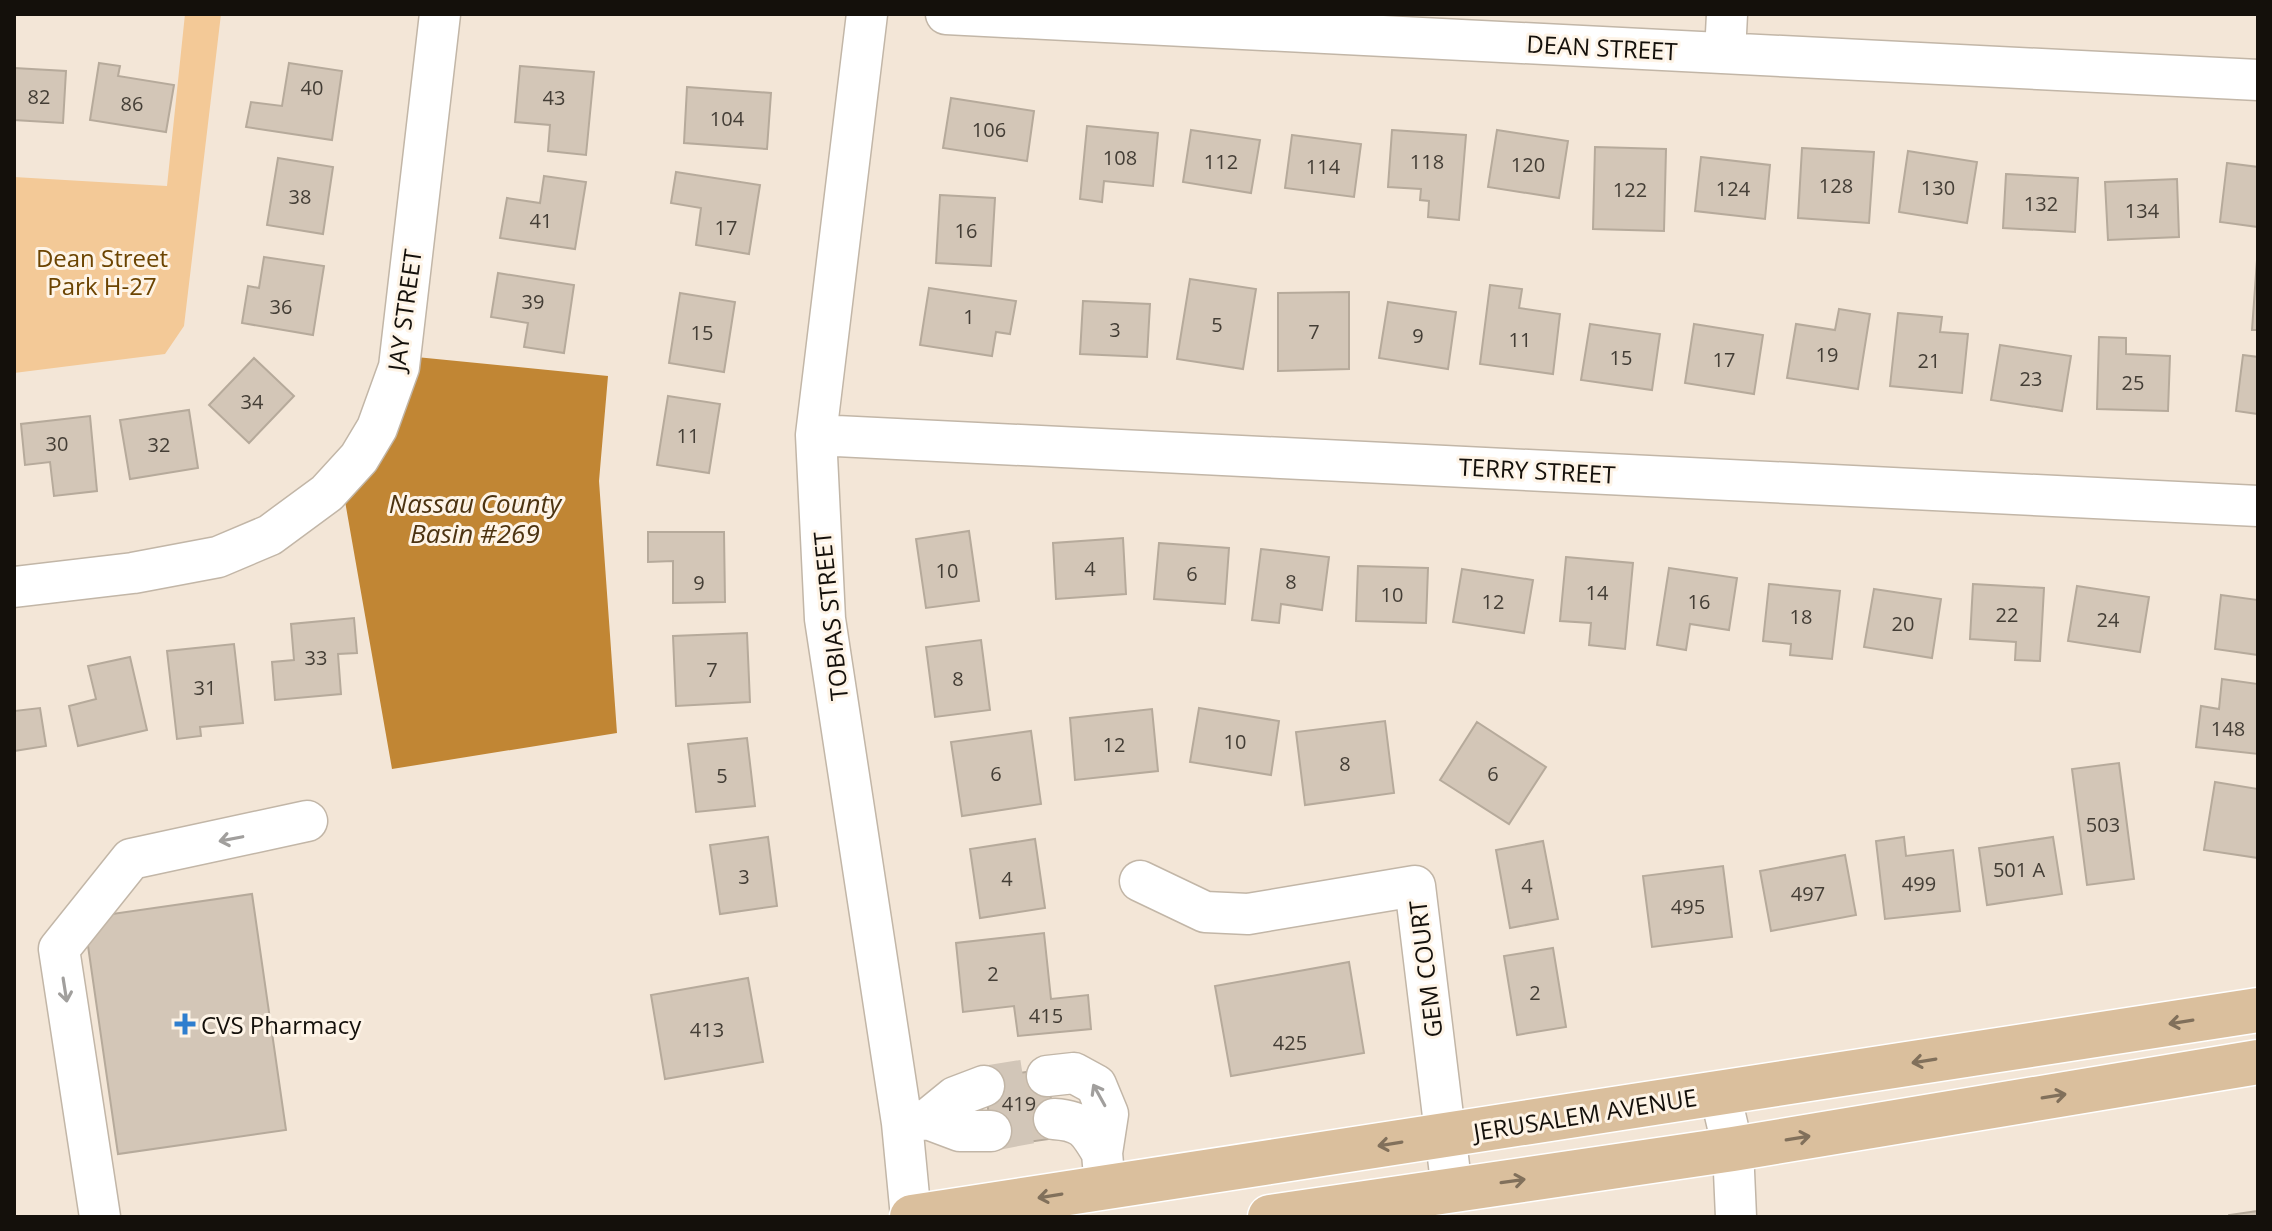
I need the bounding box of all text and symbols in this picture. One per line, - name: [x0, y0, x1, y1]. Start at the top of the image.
- street label: DEAN STREET: [1526, 27, 1678, 67]
- house number: 40: [301, 74, 323, 101]
- house number: 82: [28, 83, 50, 110]
- house number: 43: [543, 84, 565, 111]
- house number: 86: [121, 90, 143, 117]
- house number: 104: [710, 105, 745, 132]
- house number: 106: [972, 116, 1006, 143]
- house number: 108: [1103, 144, 1137, 171]
- house number: 112: [1204, 148, 1238, 175]
- house number: 118: [1410, 148, 1444, 175]
- house number: 120: [1511, 151, 1545, 178]
- house number: 114: [1306, 153, 1341, 180]
- house number: 128: [1819, 172, 1853, 199]
- house number: 130: [1921, 174, 1955, 201]
- house number: 124: [1716, 175, 1751, 202]
- house number: 122: [1613, 176, 1647, 203]
- house number: 38: [289, 183, 311, 210]
- house number: 132: [2024, 190, 2058, 217]
- house number: 134: [2125, 197, 2160, 224]
- house number: 41: [530, 207, 552, 234]
- house number: 17: [715, 214, 737, 241]
- house number: 16: [955, 217, 977, 244]
- park label: Dean Street Park H-27: [36, 241, 168, 302]
- street label: JAY STREET: [379, 247, 429, 375]
- house number: 39: [522, 288, 544, 315]
- house number: 36: [270, 293, 292, 320]
- house number: 1: [963, 303, 975, 330]
- house number: 5: [1211, 311, 1223, 338]
- house number: 3: [1109, 316, 1121, 343]
- house number: 7: [1308, 318, 1320, 345]
- house number: 15: [691, 319, 713, 346]
- house number: 9: [1412, 322, 1424, 349]
- house number: 11: [1509, 326, 1531, 353]
- house number: 19: [1816, 341, 1838, 368]
- house number: 15: [1610, 344, 1632, 371]
- house number: 17: [1713, 346, 1735, 373]
- house number: 21: [1918, 347, 1940, 374]
- house number: 23: [2020, 365, 2042, 392]
- house number: 25: [2122, 369, 2144, 396]
- house number: 34: [241, 388, 264, 415]
- house number: 11: [677, 422, 699, 449]
- house number: 30: [46, 430, 68, 457]
- house number: 32: [148, 431, 170, 458]
- street label: TERRY STREET: [1458, 449, 1616, 491]
- water label: Nassau County Basin #269: [389, 485, 563, 551]
- street label: TOBIAS STREET: [805, 530, 855, 702]
- house number: 4: [1084, 555, 1096, 582]
- house number: 10: [936, 557, 958, 584]
- house number: 6: [1186, 560, 1198, 587]
- house number: 8: [1285, 568, 1297, 595]
- house number: 9: [693, 569, 705, 596]
- house number: 14: [1586, 579, 1609, 606]
- house number: 10: [1381, 581, 1403, 608]
- house number: 12: [1482, 588, 1504, 615]
- house number: 16: [1688, 588, 1710, 615]
- house number: 22: [1996, 601, 2018, 628]
- house number: 18: [1790, 603, 1812, 630]
- house number: 24: [2097, 606, 2120, 633]
- house number: 20: [1892, 610, 1914, 637]
- house number: 33: [305, 644, 327, 671]
- house number: 7: [706, 656, 718, 683]
- house number: 8: [952, 665, 964, 692]
- house number: 31: [194, 674, 216, 701]
- house number: 148: [2211, 715, 2245, 742]
- house number: 10: [1224, 728, 1246, 755]
- house number: 12: [1103, 731, 1125, 758]
- house number: 8: [1339, 750, 1351, 777]
- house number: 6: [990, 760, 1002, 787]
- house number: 6: [1487, 760, 1499, 787]
- house number: 5: [716, 762, 728, 789]
- house number: 503: [2086, 811, 2120, 838]
- one-way arrow: [219, 832, 245, 847]
- house number: 501 A: [1993, 856, 2045, 883]
- house number: 3: [738, 863, 750, 890]
- house number: 4: [1001, 865, 1013, 892]
- house number: 499: [1902, 870, 1936, 897]
- house number: 4: [1521, 872, 1533, 899]
- house number: 497: [1791, 880, 1825, 907]
- house number: 495: [1671, 893, 1705, 920]
- street label: GEM COURT: [1400, 899, 1450, 1039]
- house number: 2: [987, 960, 999, 987]
- one-way arrow: [58, 977, 73, 1003]
- house number: 2: [1529, 979, 1541, 1006]
- house number: 415: [1029, 1002, 1063, 1029]
- place label: CVS Pharmacy: [201, 1008, 362, 1041]
- marker: CVS Pharmacy: [176, 1015, 194, 1033]
- one-way arrow: [2169, 1015, 2194, 1030]
- house number: 413: [690, 1016, 724, 1043]
- house number: 425: [1273, 1029, 1307, 1056]
- one-way arrow: [1912, 1054, 1937, 1069]
- street label: JERUSALEM AVENUE: [1469, 1080, 1699, 1148]
- one-way arrow: [1090, 1084, 1106, 1107]
- one-way arrow: [2041, 1087, 2066, 1102]
- house number: 419: [1002, 1090, 1036, 1117]
- one-way arrow: [1784, 1130, 1810, 1145]
- one-way arrow: [1378, 1137, 1403, 1152]
- one-way arrow: [1500, 1173, 1525, 1188]
- one-way arrow: [1038, 1189, 1063, 1204]

